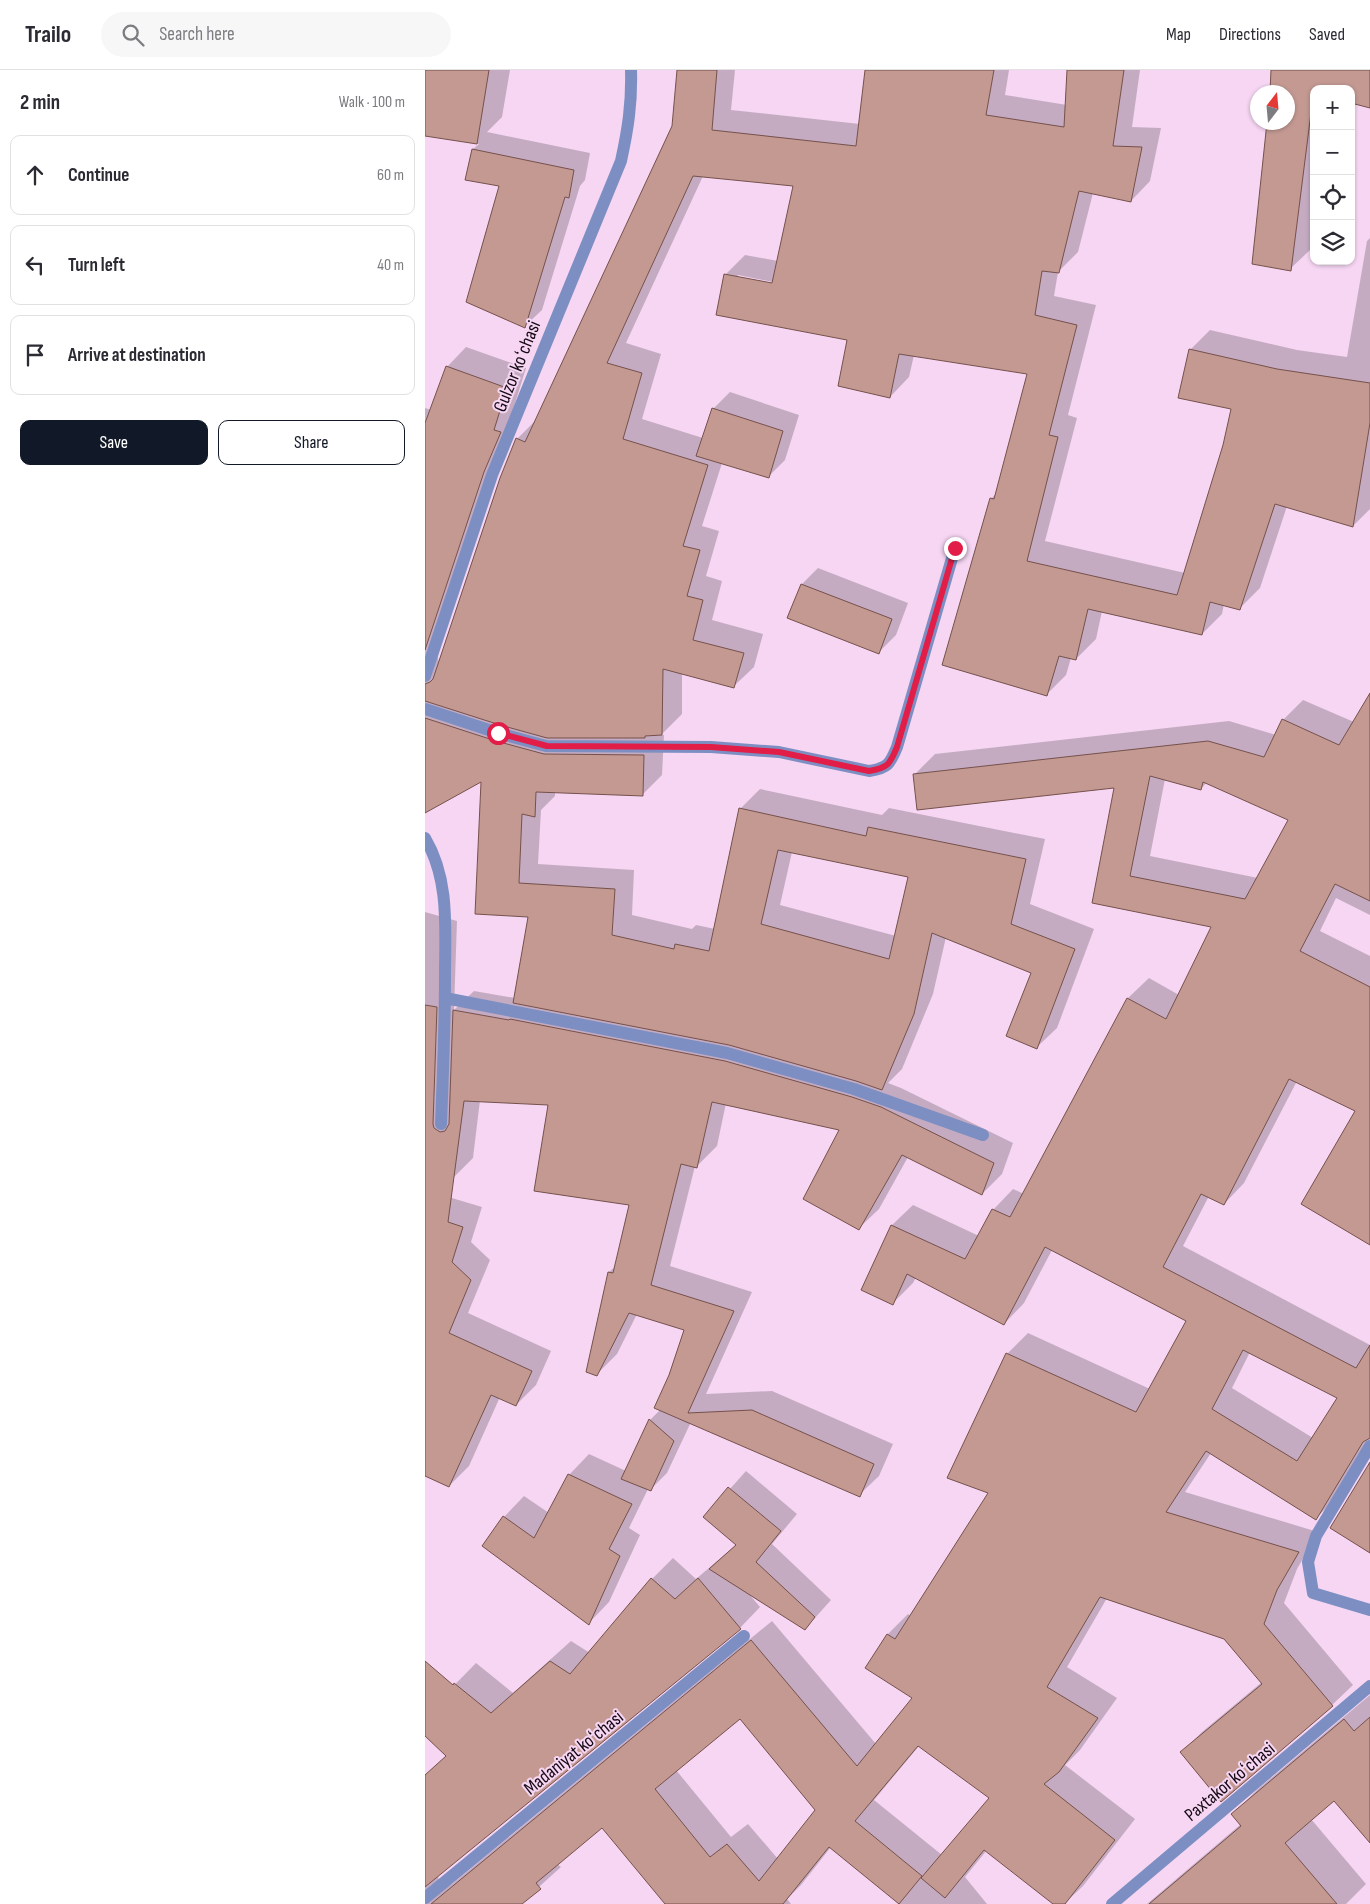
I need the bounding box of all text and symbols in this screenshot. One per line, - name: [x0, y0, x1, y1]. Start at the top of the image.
- search box: [101, 12, 451, 57]
- text: Trailo: [25, 20, 71, 49]
- icon: search: [119, 21, 147, 49]
- text: Search here: [159, 23, 235, 46]
- text: Map: [1166, 24, 1191, 45]
- text: Directions: [1219, 24, 1281, 45]
- text: Saved: [1309, 24, 1345, 45]
- north arrow: [1250, 85, 1295, 130]
- map controls: [1310, 85, 1355, 265]
- button: +: [1310, 85, 1355, 130]
- text: 2 min: [20, 90, 60, 115]
- text: Walk · 100 m: [339, 93, 405, 112]
- button: −: [1310, 130, 1355, 175]
- icon: ahead: [21, 161, 49, 189]
- text: Continue: [68, 164, 129, 187]
- text: 60 m: [377, 166, 404, 185]
- button: locate: [1310, 175, 1355, 220]
- button: layers: [1310, 220, 1355, 265]
- icon: left: [21, 251, 49, 279]
- text: Turn left: [68, 254, 125, 277]
- text: 40 m: [377, 256, 404, 275]
- street label: Gulzor koʻchasi: [489, 318, 546, 416]
- icon: arrive: [21, 341, 49, 369]
- text: Arrive at destination: [68, 344, 206, 367]
- button: Save: [20, 420, 208, 465]
- button: Share: [218, 420, 405, 465]
- route end: [944, 537, 967, 560]
- route start: [487, 722, 510, 745]
- street label: Madaniyat koʻchasi: [520, 1706, 628, 1800]
- street label: Paxtakor koʻchasi: [1180, 1738, 1280, 1827]

